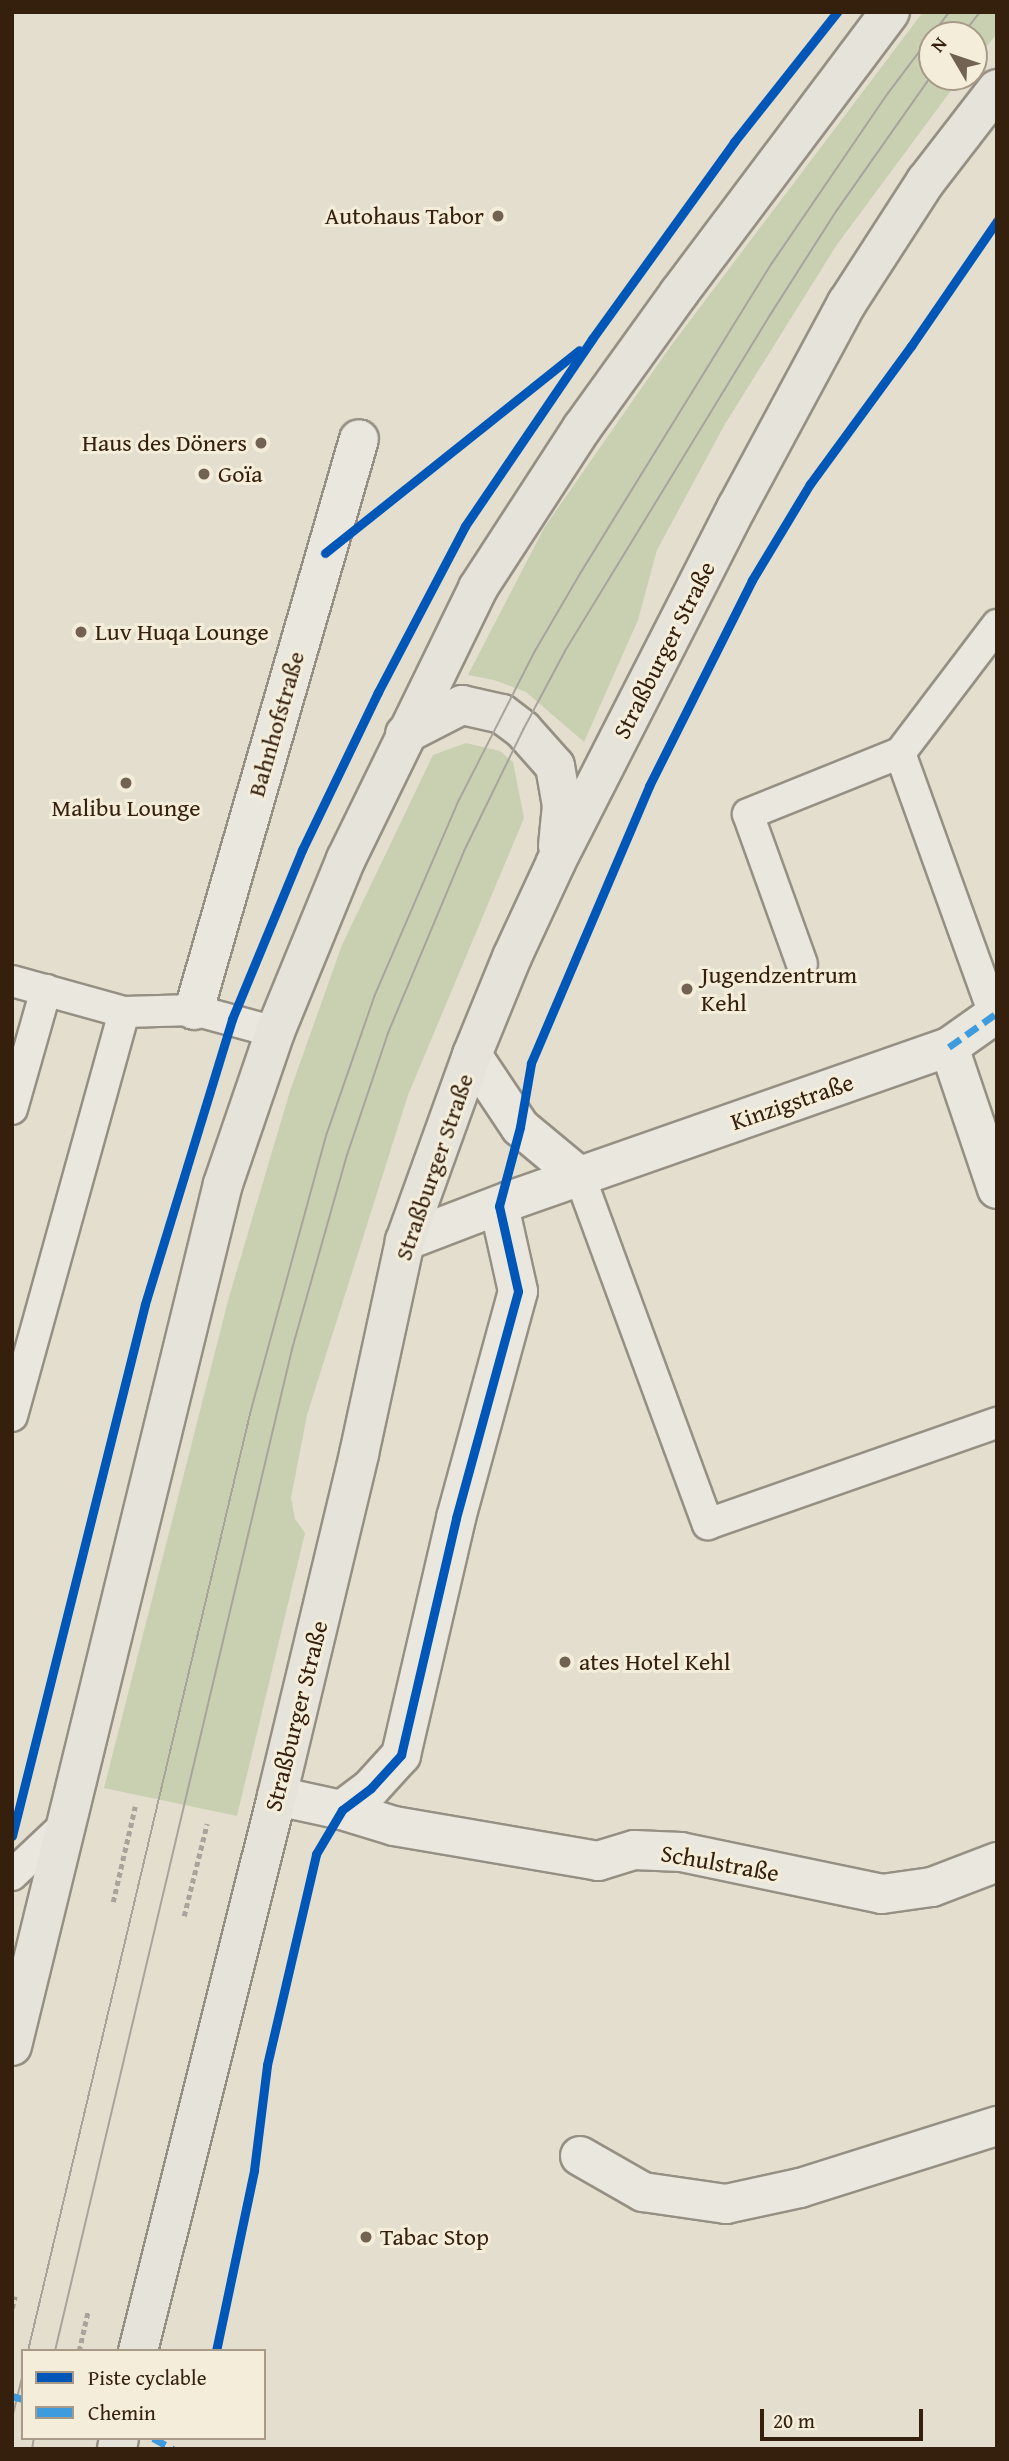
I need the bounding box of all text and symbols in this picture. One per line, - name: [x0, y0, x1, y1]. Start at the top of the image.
- north arrow: [918, 21, 988, 91]
- text: N: [923, 30, 953, 58]
- place label: Autohaus Tabor: [325, 202, 484, 230]
- marker: Autohaus Tabor: [490, 208, 506, 224]
- place label: Haus des Döners: [82, 429, 247, 457]
- marker: Haus des Döners: [253, 435, 269, 451]
- place label: Goïa: [218, 460, 262, 488]
- marker: Goïa: [196, 466, 212, 482]
- street label: Straßburger Straße: [607, 556, 721, 744]
- place label: Luv Huqa Lounge: [95, 618, 269, 646]
- marker: Luv Huqa Lounge: [73, 624, 89, 640]
- street label: Bahnhofstraße: [242, 648, 310, 800]
- marker: Malibu Lounge: [118, 775, 134, 791]
- place label: Malibu Lounge: [52, 794, 200, 822]
- place label: Jugendzentrum Kehl: [701, 961, 857, 1017]
- marker: Jugendzentrum Kehl: [679, 981, 695, 997]
- street label: Kinzigstraße: [727, 1068, 857, 1136]
- street label: Straßburger Straße: [389, 1070, 479, 1264]
- street label: Straßburger Straße: [258, 1618, 334, 1814]
- place label: ates Hotel Kehl: [579, 1648, 730, 1676]
- marker: ates Hotel Kehl: [557, 1654, 573, 1670]
- street label: Schulstraße: [659, 1838, 781, 1888]
- place label: Tabac Stop: [380, 2223, 489, 2251]
- marker: Tabac Stop: [358, 2229, 374, 2245]
- legend: [21, 2349, 266, 2440]
- text: Piste cyclable: [88, 2362, 207, 2393]
- scale bar: [764, 2394, 927, 2438]
- text: Chemin: [88, 2397, 156, 2428]
- text: 20 m: [773, 2405, 815, 2436]

